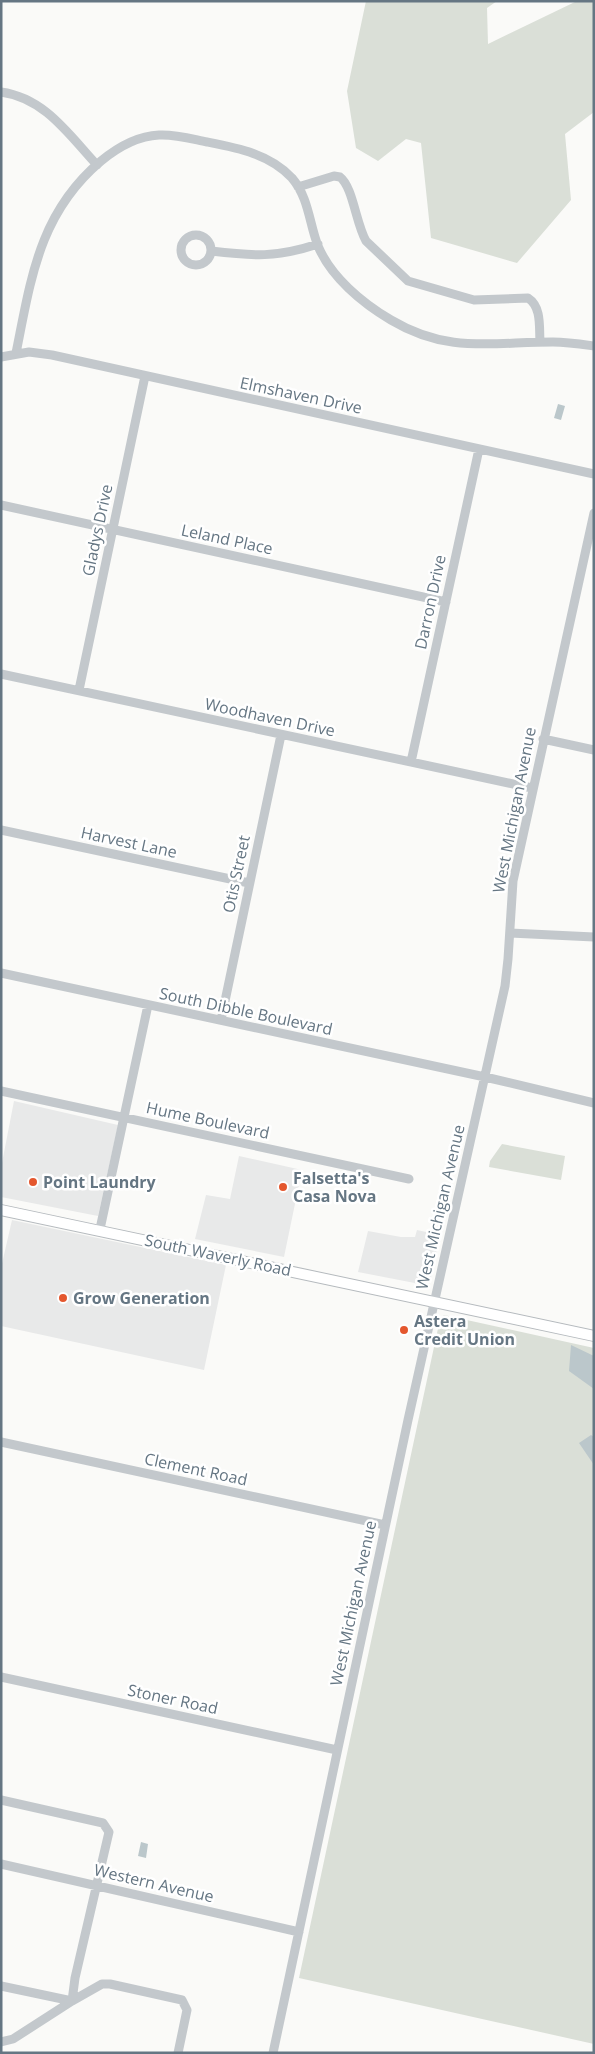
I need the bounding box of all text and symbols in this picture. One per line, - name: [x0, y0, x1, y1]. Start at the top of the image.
- street label: Elmshaven Drive: [238, 371, 364, 419]
- street label: Gladys Drive: [77, 482, 117, 578]
- street label: Leland Place: [179, 519, 275, 559]
- street label: Darron Drive: [409, 553, 451, 651]
- street label: Woodhaven Drive: [203, 692, 337, 742]
- street label: West Michigan Avenue: [487, 725, 541, 895]
- street label: Harvest Lane: [79, 821, 179, 863]
- street label: Otis Street: [217, 833, 255, 915]
- street label: South Dibble Boulevard: [157, 982, 335, 1040]
- street label: Hume Boulevard: [144, 1096, 272, 1144]
- street label: West Michigan Avenue: [410, 1122, 470, 1292]
- place label: Falsetta's Casa Nova: [293, 1167, 376, 1207]
- place label: Point Laundry: [43, 1171, 157, 1193]
- marker: Point Laundry: [27, 1176, 39, 1188]
- marker: Falsetta's Casa Nova: [277, 1181, 289, 1193]
- street label: South Waverly Road: [143, 1229, 293, 1281]
- place label: Grow Generation: [73, 1287, 210, 1309]
- marker: Grow Generation: [57, 1292, 69, 1304]
- place label: Astera Credit Union: [414, 1310, 515, 1350]
- marker: Astera Credit Union: [398, 1324, 410, 1336]
- street label: Clement Road: [142, 1447, 250, 1491]
- street label: West Michigan Avenue: [325, 1518, 381, 1688]
- street label: Stoner Road: [126, 1679, 220, 1719]
- street label: Western Avenue: [92, 1859, 216, 1907]

